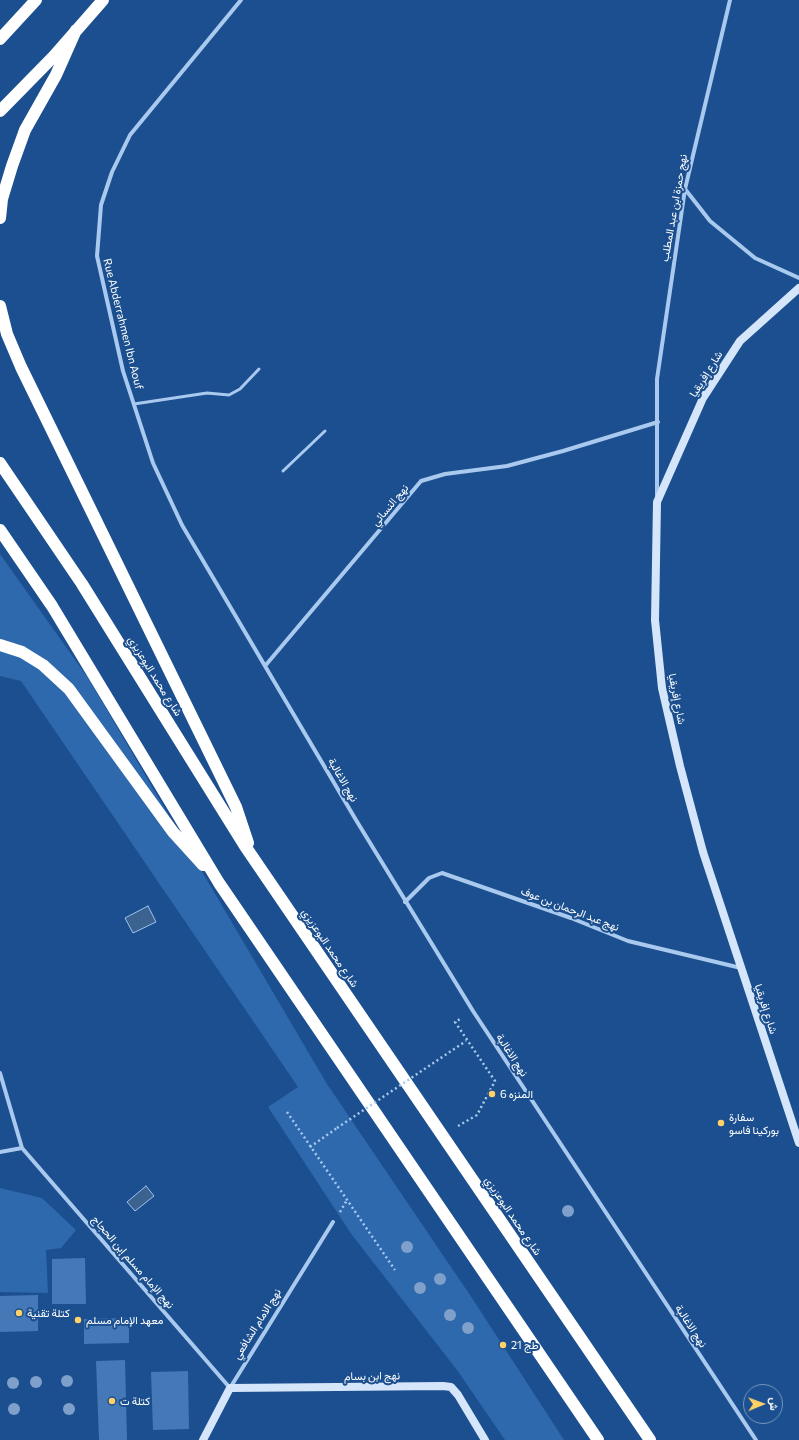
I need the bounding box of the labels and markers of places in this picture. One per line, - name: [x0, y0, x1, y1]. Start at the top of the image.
- place label: المنزه 6: [500, 1087, 533, 1101]
- marker: المنزه 6: [487, 1089, 497, 1099]
- place label: سفارة بوركينا فاسو: [729, 1110, 779, 1136]
- marker: سفارة بوركينا فاسو: [716, 1118, 726, 1128]
- place label: كتلة تقنية: [27, 1306, 70, 1320]
- marker: كتلة تقنية: [14, 1308, 24, 1318]
- place label: معهد الإمام مسلم: [86, 1313, 163, 1327]
- marker: معهد الإمام مسلم: [73, 1315, 83, 1325]
- place label: طج 21: [511, 1338, 539, 1352]
- marker: طج 21: [498, 1340, 508, 1350]
- place label: كتلة ت: [120, 1394, 150, 1408]
- marker: كتلة ت: [107, 1396, 117, 1406]

